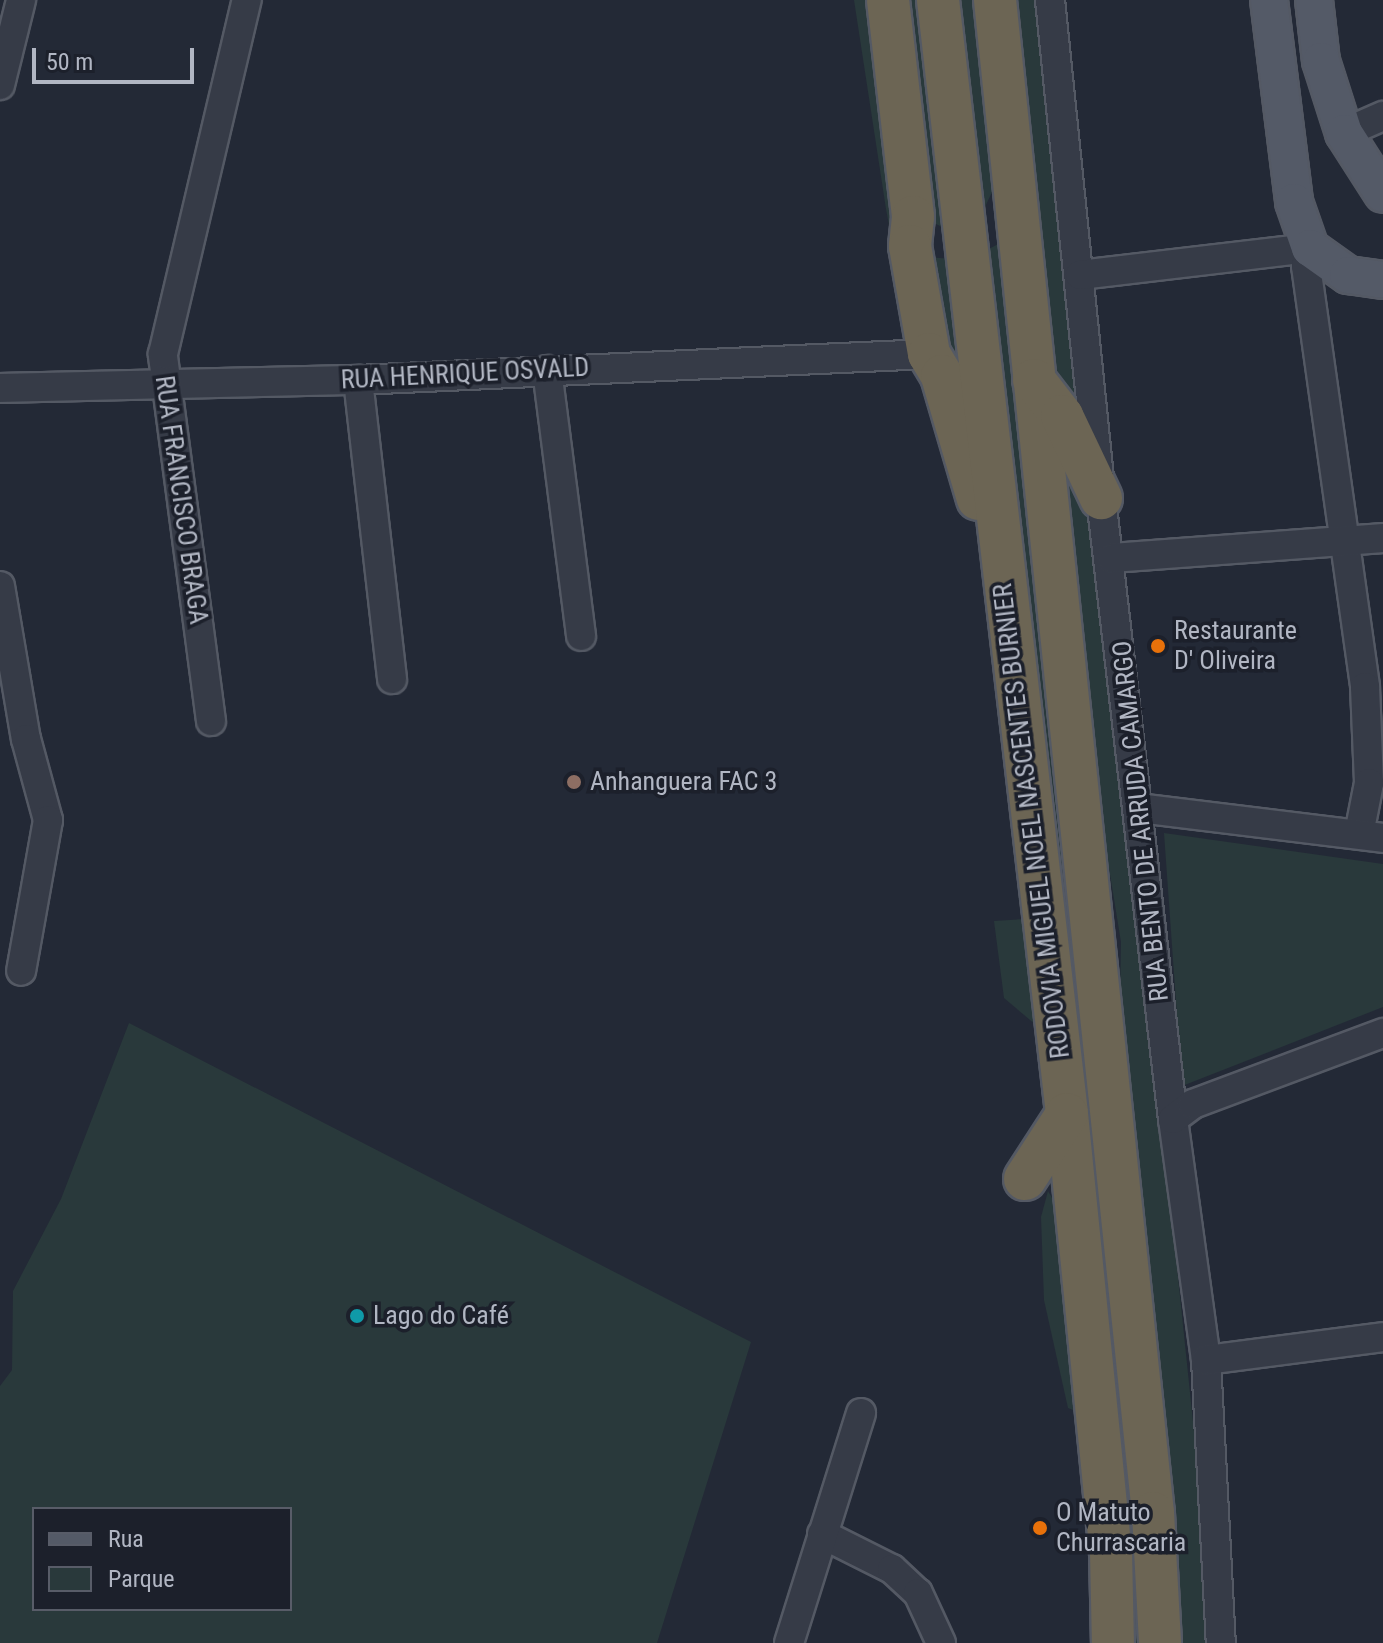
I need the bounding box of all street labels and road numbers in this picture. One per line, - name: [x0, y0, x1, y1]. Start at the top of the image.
- street label: RUA HENRIQUE OSVALD: [340, 352, 590, 396]
- street label: RUA FRANCISCO BRAGA: [148, 374, 214, 626]
- street label: RODOVIA MIGUEL NOEL NASCENTES BURNIER: [987, 582, 1077, 1060]
- street label: RUA BENTO DE ARRUDA CAMARGO: [1107, 639, 1175, 1003]

